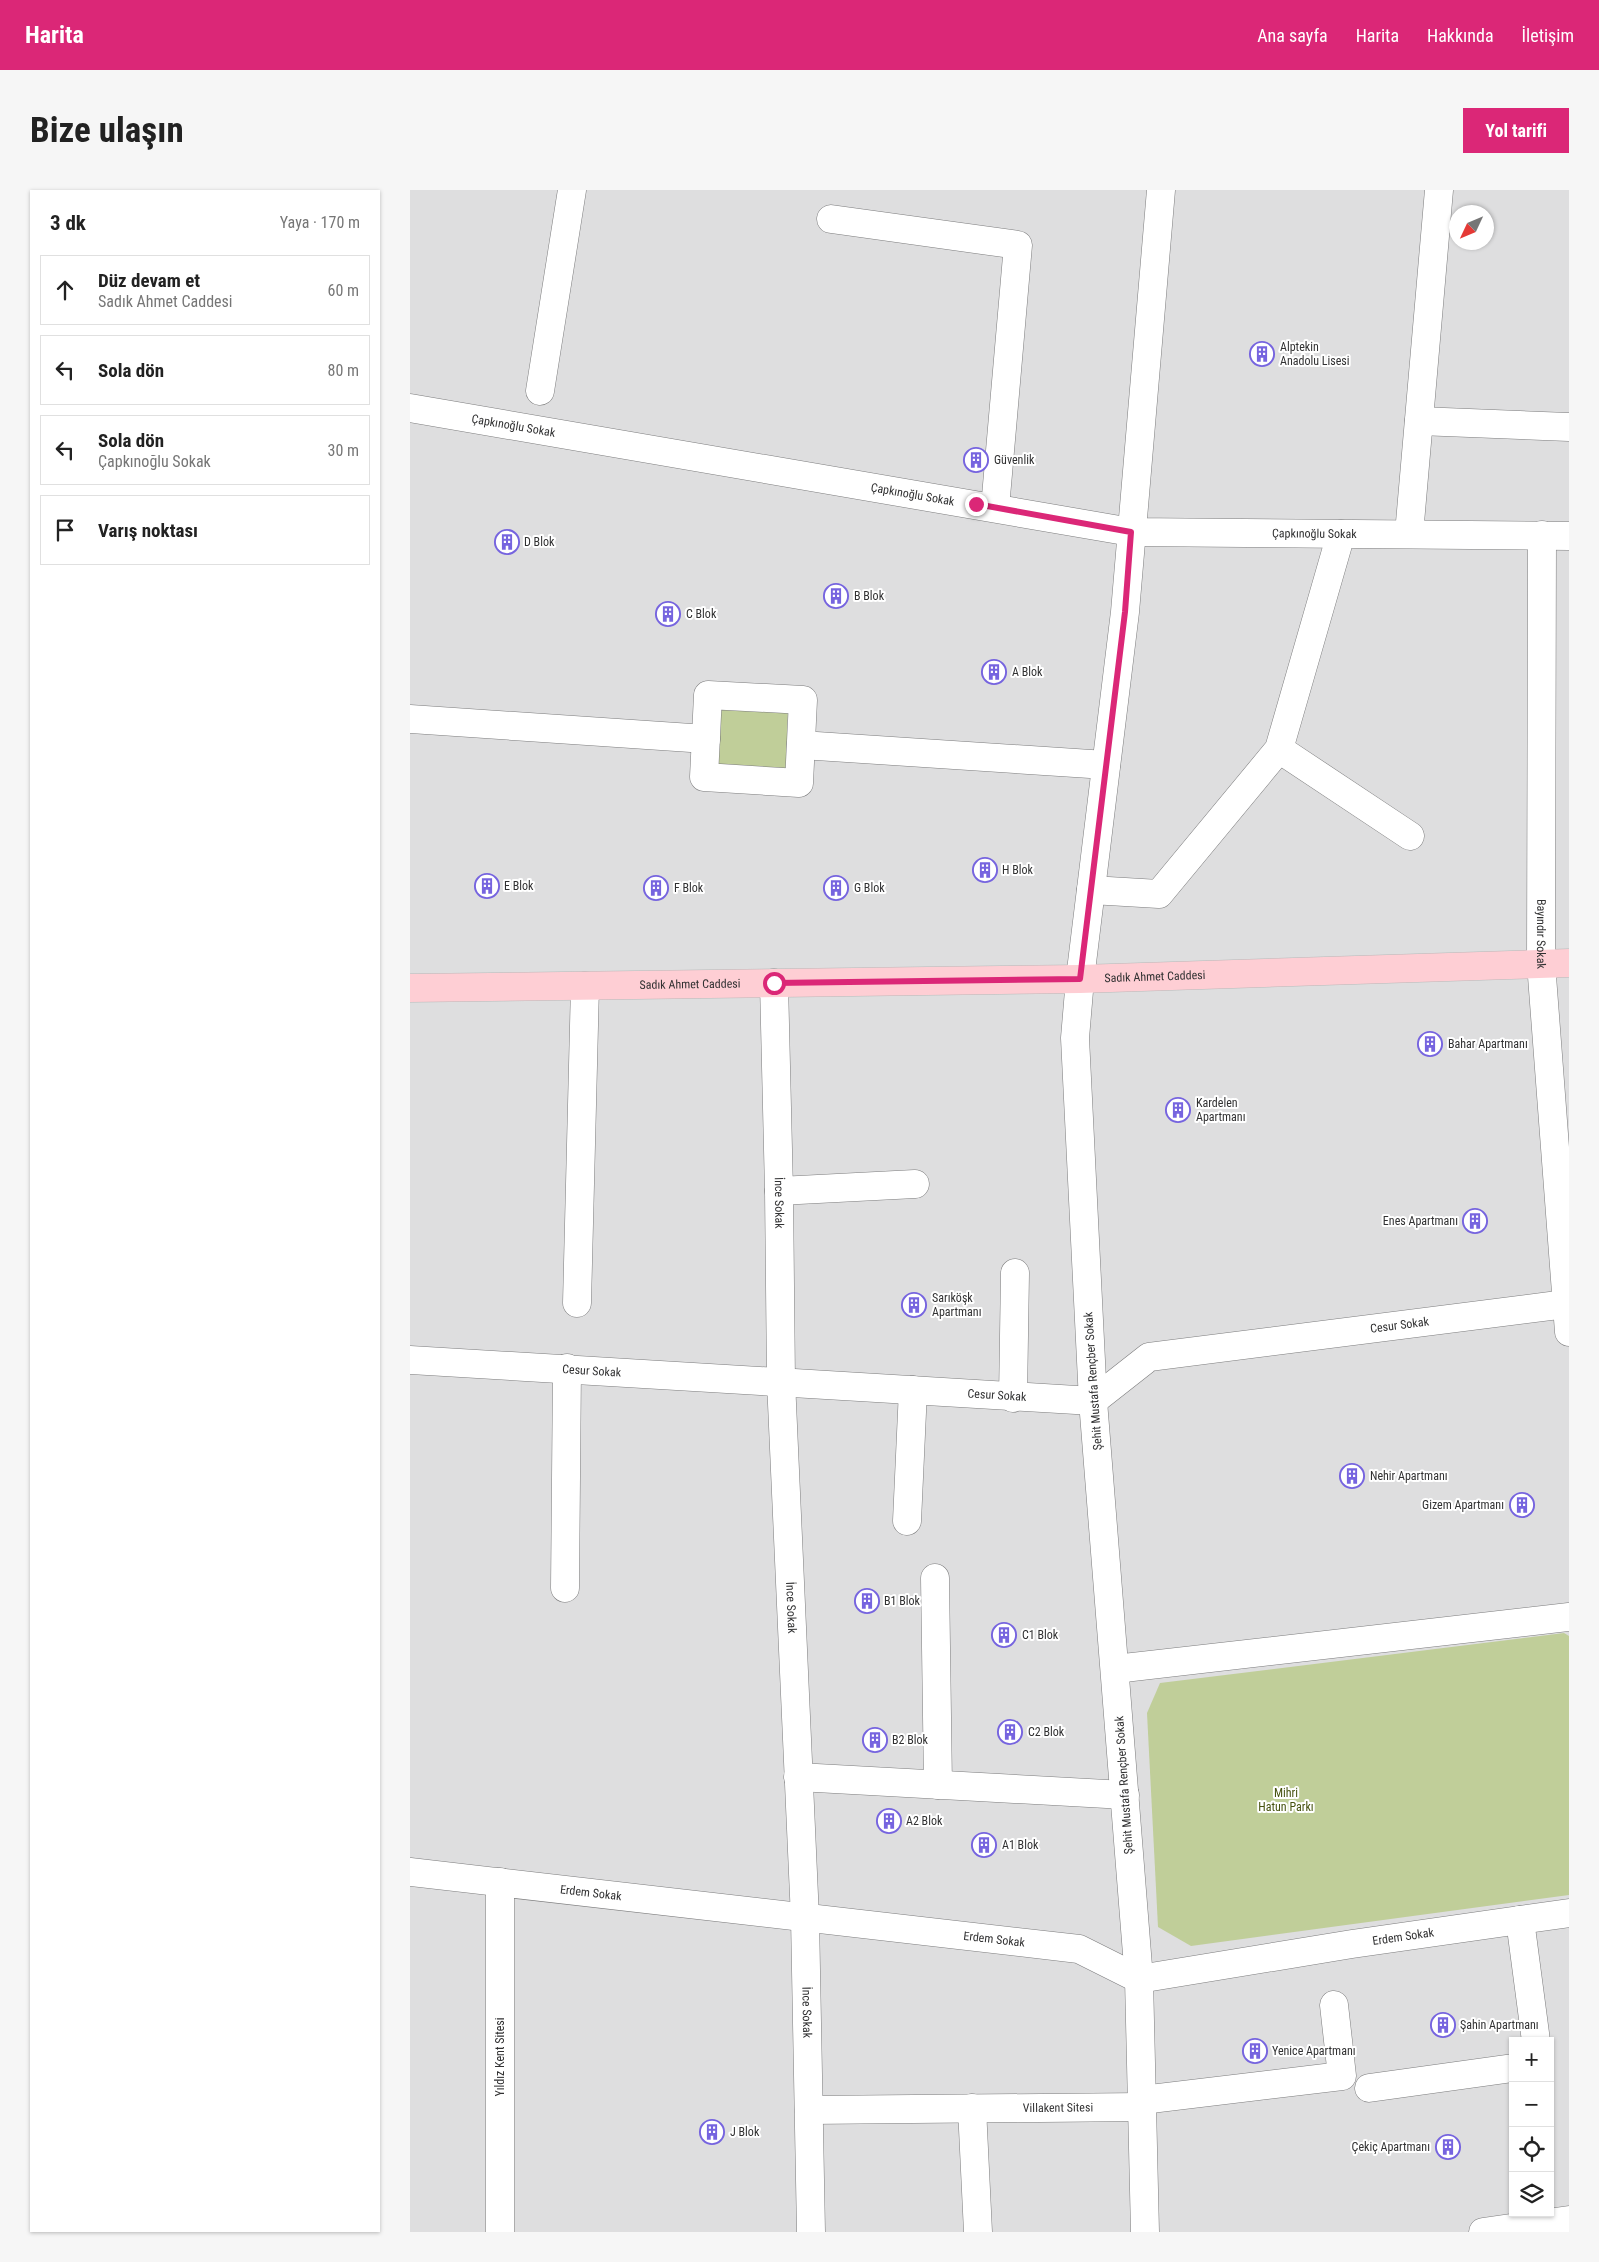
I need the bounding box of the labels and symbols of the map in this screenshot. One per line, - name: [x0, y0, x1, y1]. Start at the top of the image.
- north arrow: [1449, 205, 1494, 250]
- place label: Alptekin Anadolu Lisesi: [1280, 340, 1350, 368]
- building icon: Alptekin Anadolu Lisesi: [1249, 341, 1275, 367]
- street label: Çapkınoğlu Sokak: [471, 412, 557, 440]
- building icon: Güvenlik: [963, 447, 989, 473]
- place label: Güvenlik: [994, 453, 1035, 467]
- street label: Çapkınoğlu Sokak: [870, 480, 956, 509]
- route end: [965, 493, 988, 516]
- street label: Çapkınoğlu Sokak: [1272, 526, 1357, 541]
- building icon: D Blok: [494, 529, 520, 555]
- place label: D Blok: [524, 535, 555, 549]
- building icon: B Blok: [823, 583, 849, 609]
- place label: B Blok: [854, 589, 885, 603]
- building icon: C Blok: [655, 601, 681, 627]
- place label: C Blok: [686, 607, 717, 621]
- building icon: A Blok: [981, 659, 1007, 685]
- place label: A Blok: [1012, 665, 1043, 679]
- building icon: H Blok: [972, 857, 998, 883]
- place label: H Blok: [1002, 863, 1034, 877]
- building icon: E Blok: [474, 873, 500, 899]
- building icon: F Blok: [643, 875, 669, 901]
- building icon: G Blok: [823, 875, 849, 901]
- place label: E Blok: [504, 879, 534, 893]
- place label: F Blok: [674, 881, 704, 895]
- place label: G Blok: [854, 881, 885, 895]
- street label: Bayındır Sokak: [1534, 899, 1548, 970]
- street label: Sadık Ahmet Caddesi: [1104, 968, 1206, 985]
- route start: [763, 972, 786, 995]
- street label: Sadık Ahmet Caddesi: [639, 977, 741, 992]
- building icon: Bahar Apartmanı: [1417, 1031, 1443, 1057]
- place label: Bahar Apartmanı: [1448, 1037, 1528, 1051]
- place label: Kardelen Apartmanı: [1196, 1096, 1246, 1124]
- building icon: Kardelen Apartmanı: [1165, 1097, 1191, 1123]
- street label: İnce Sokak: [772, 1177, 787, 1229]
- building icon: Enes Apartmanı: [1462, 1208, 1488, 1234]
- place label: Enes Apartmanı: [1383, 1214, 1458, 1228]
- place label: Sarıköşk Apartmanı: [932, 1291, 982, 1319]
- building icon: Sarıköşk Apartmanı: [901, 1292, 927, 1318]
- street label: Şehit Mustafa Rençber Sokak: [1081, 1311, 1105, 1451]
- street label: Cesur Sokak: [1369, 1314, 1430, 1336]
- street label: Cesur Sokak: [562, 1362, 622, 1380]
- street label: Cesur Sokak: [967, 1386, 1027, 1404]
- building icon: Nehir Apartmanı: [1339, 1463, 1365, 1489]
- place label: Nehir Apartmanı: [1370, 1469, 1448, 1483]
- building icon: Gizem Apartmanı: [1509, 1492, 1535, 1518]
- place label: Gizem Apartmanı: [1422, 1498, 1504, 1512]
- street label: İnce Sokak: [783, 1582, 799, 1634]
- building icon: B1 Blok: [854, 1588, 880, 1614]
- place label: B1 Blok: [884, 1594, 921, 1608]
- building icon: C1 Blok: [991, 1622, 1017, 1648]
- place label: C1 Blok: [1022, 1628, 1059, 1642]
- street label: Şehit Mustafa Rençber Sokak: [1112, 1715, 1136, 1855]
- building icon: C2 Blok: [997, 1719, 1023, 1745]
- place label: C2 Blok: [1028, 1725, 1065, 1739]
- building icon: B2 Blok: [862, 1727, 888, 1753]
- place label: B2 Blok: [892, 1733, 929, 1747]
- park label: Mihri Hatun Parkı: [1258, 1786, 1314, 1814]
- building icon: A2 Blok: [876, 1808, 902, 1834]
- place label: A2 Blok: [906, 1814, 943, 1828]
- building icon: A1 Blok: [971, 1832, 997, 1858]
- place label: A1 Blok: [1002, 1838, 1039, 1852]
- street label: Erdem Sokak: [559, 1882, 623, 1903]
- street label: Erdem Sokak: [1372, 1925, 1435, 1948]
- street label: Erdem Sokak: [963, 1929, 1026, 1950]
- street label: İnce Sokak: [799, 1986, 814, 2039]
- building icon: Şahin Apartmanı: [1430, 2012, 1456, 2038]
- street label: Yıldız Kent Sitesi: [493, 2017, 507, 2097]
- place label: Şahin Apartmanı: [1460, 2018, 1539, 2032]
- building icon: Yenice Apartmanı: [1242, 2038, 1268, 2064]
- place label: Yenice Apartmanı: [1272, 2044, 1356, 2058]
- street label: Villakent Sitesi: [1023, 2100, 1093, 2115]
- building icon: J Blok: [699, 2119, 725, 2145]
- place label: J Blok: [730, 2125, 760, 2139]
- building icon: Çekiç Apartmanı: [1435, 2134, 1461, 2160]
- place label: Çekiç Apartmanı: [1352, 2140, 1430, 2154]

